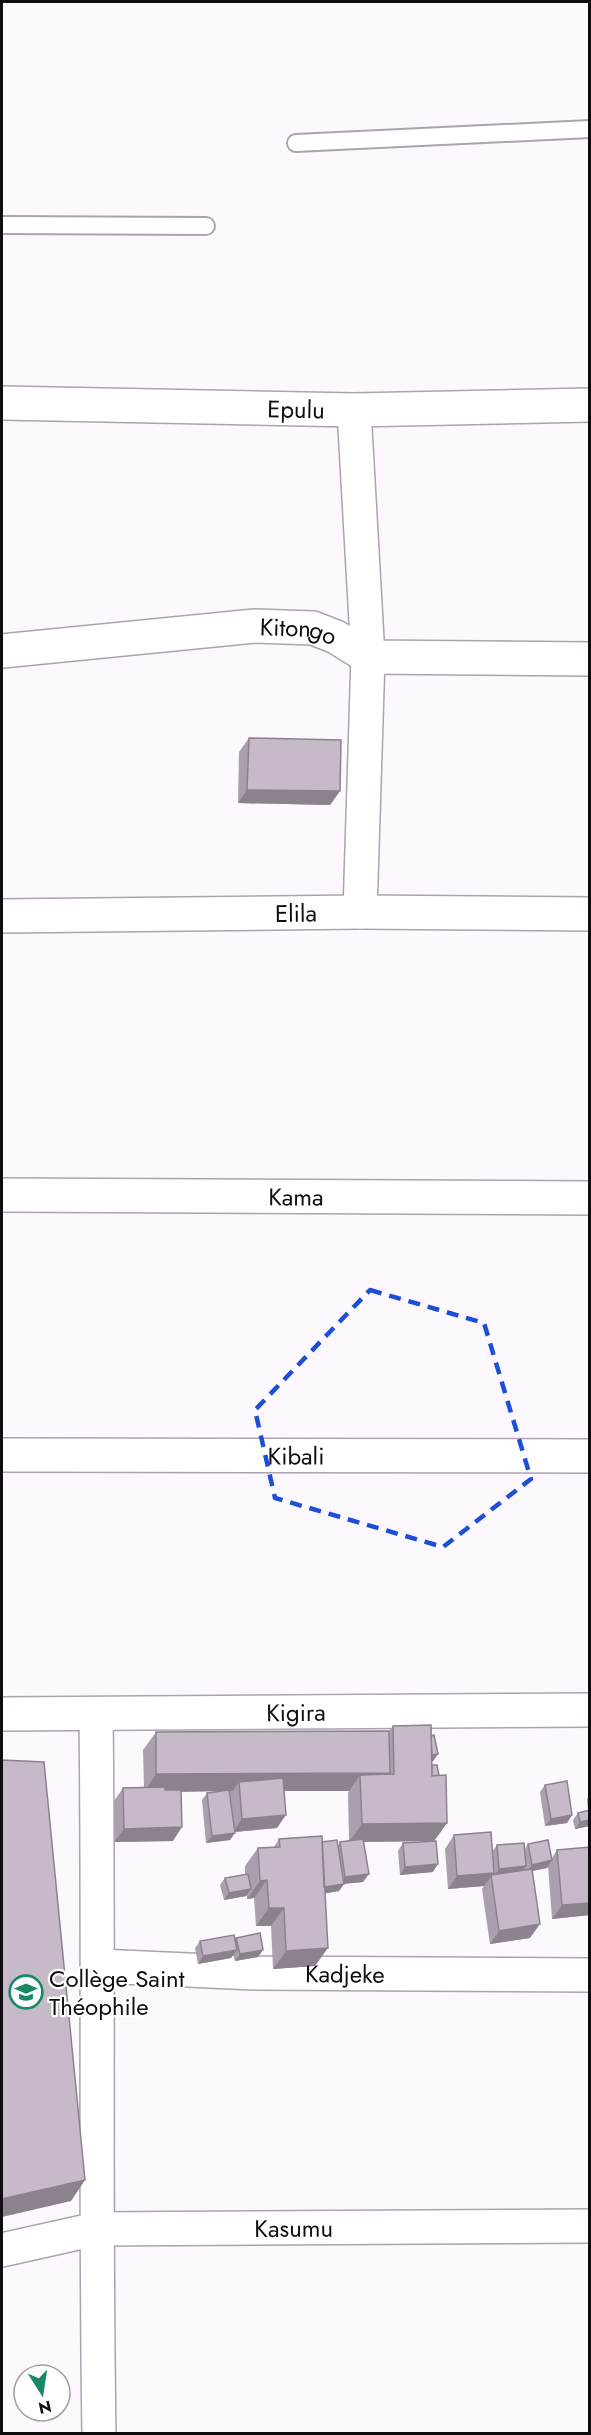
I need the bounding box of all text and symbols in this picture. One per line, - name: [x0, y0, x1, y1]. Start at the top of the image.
- street label: Epulu: [267, 391, 325, 427]
- street label: Kitongo: [259, 609, 342, 653]
- street label: Elila: [275, 895, 317, 930]
- street label: Kama: [268, 1179, 324, 1214]
- street label: Kibali: [268, 1438, 324, 1473]
- street label: Kigira: [266, 1694, 326, 1730]
- street label: Kadjeke: [305, 1956, 385, 1991]
- place label: Collège Saint Théophile: [49, 1961, 185, 2024]
- school or university icon: Collège Saint Théophile: [8, 1974, 44, 2010]
- street label: Kasumu: [254, 2210, 333, 2246]
- north arrow: [12, 2363, 72, 2423]
- text: N: [36, 2395, 54, 2420]

